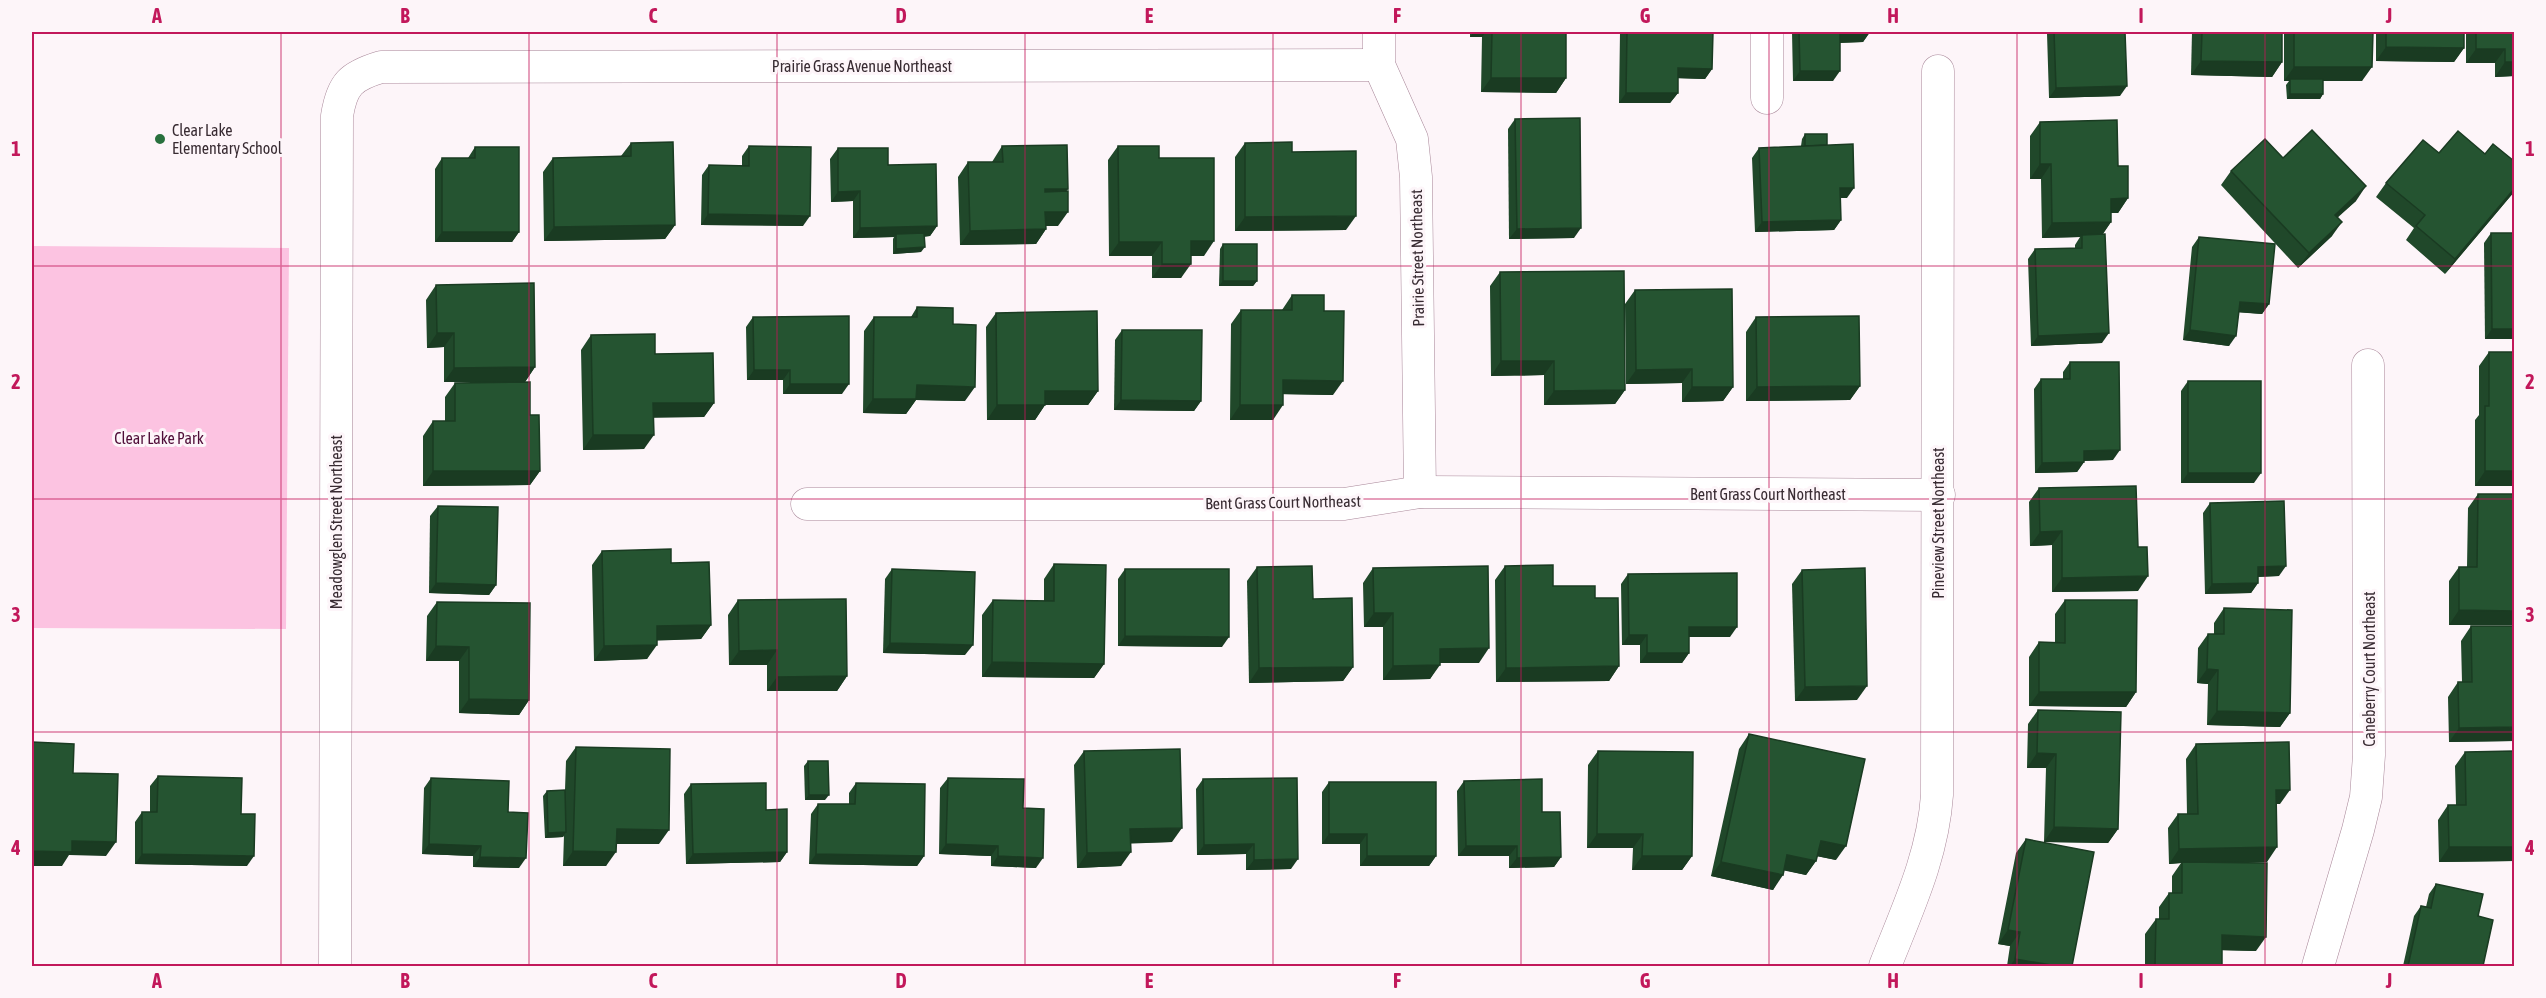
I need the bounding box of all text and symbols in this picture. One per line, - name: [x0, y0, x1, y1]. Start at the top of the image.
- text: A: [151, 4, 162, 27]
- text: B: [400, 4, 410, 27]
- text: C: [649, 4, 658, 27]
- text: D: [895, 4, 907, 27]
- text: E: [1145, 4, 1154, 27]
- text: F: [1393, 4, 1401, 27]
- text: G: [1640, 4, 1651, 27]
- text: H: [1887, 4, 1899, 27]
- text: I: [2138, 4, 2144, 27]
- text: J: [2385, 4, 2392, 27]
- street label: Prairie Grass Avenue Northeast: [772, 57, 953, 75]
- place label: Clear Lake Elementary School: [172, 121, 283, 158]
- marker: Clear Lake Elementary School: [153, 132, 167, 146]
- text: 1: [11, 137, 21, 160]
- text: 1: [2525, 137, 2535, 160]
- street label: Prairie Street Northeast: [1407, 189, 1427, 327]
- text: 2: [11, 370, 21, 393]
- text: 2: [2525, 370, 2535, 393]
- park label: Clear Lake Park: [114, 429, 204, 447]
- street label: Meadowglen Street Northeast: [327, 434, 346, 609]
- street label: Pineview Street Northeast: [1929, 447, 1947, 599]
- street label: Bent Grass Court Northeast: [1690, 485, 1846, 503]
- street label: Bent Grass Court Northeast: [1205, 492, 1361, 512]
- street label: Caneberry Court Northeast: [2360, 591, 2379, 747]
- text: 3: [11, 603, 21, 626]
- text: 3: [2525, 603, 2535, 626]
- text: 4: [10, 836, 21, 859]
- text: 4: [2524, 836, 2535, 859]
- text: A: [151, 969, 162, 992]
- text: B: [400, 969, 410, 992]
- text: C: [649, 969, 658, 992]
- text: D: [895, 969, 907, 992]
- text: E: [1145, 969, 1154, 992]
- text: F: [1393, 969, 1401, 992]
- text: G: [1640, 969, 1651, 992]
- text: H: [1887, 969, 1899, 992]
- text: I: [2138, 969, 2144, 992]
- text: J: [2385, 969, 2392, 992]

